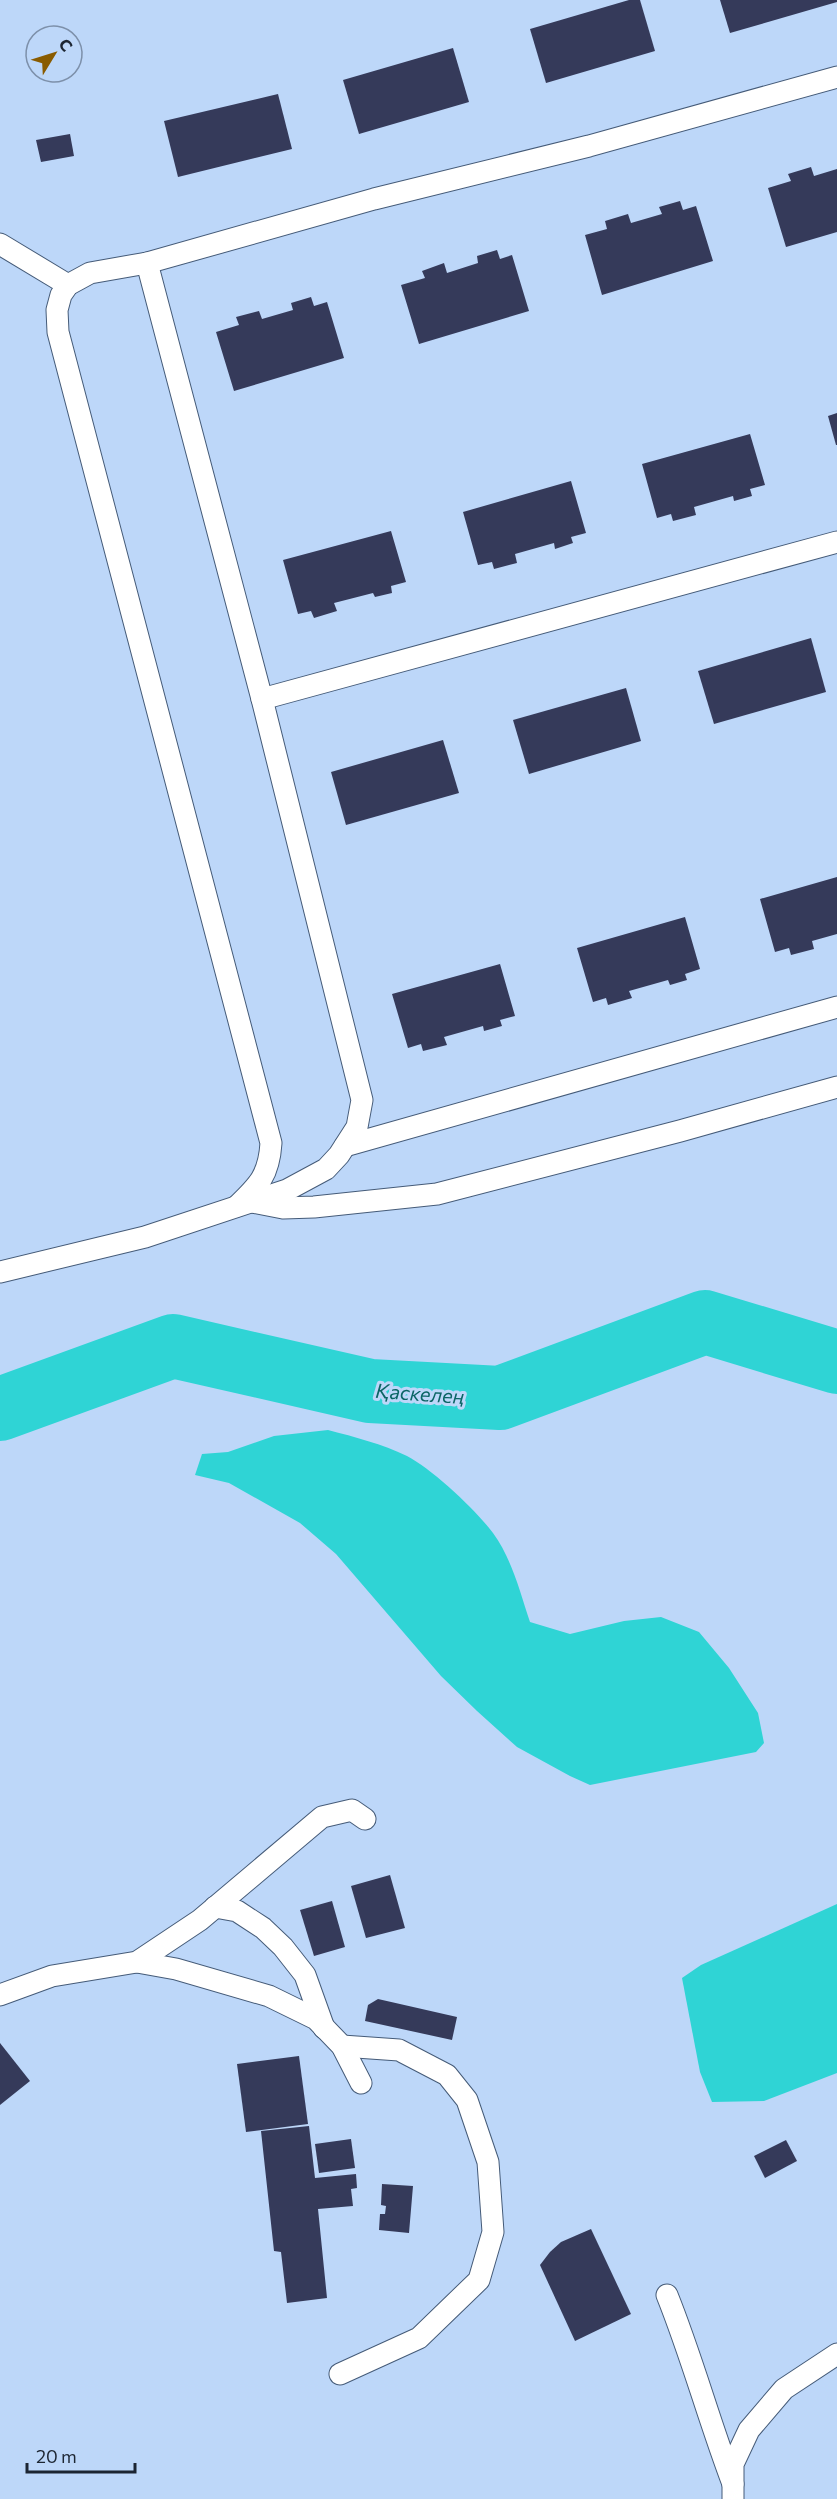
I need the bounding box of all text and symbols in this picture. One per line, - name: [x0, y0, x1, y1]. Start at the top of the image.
- north arrow: [24, 24, 84, 84]
- text: С: [55, 34, 77, 55]
- water label: Қаскелең: [375, 1378, 465, 1408]
- scale bar: [27, 2436, 135, 2474]
- text: 20 m: [36, 2445, 77, 2467]

